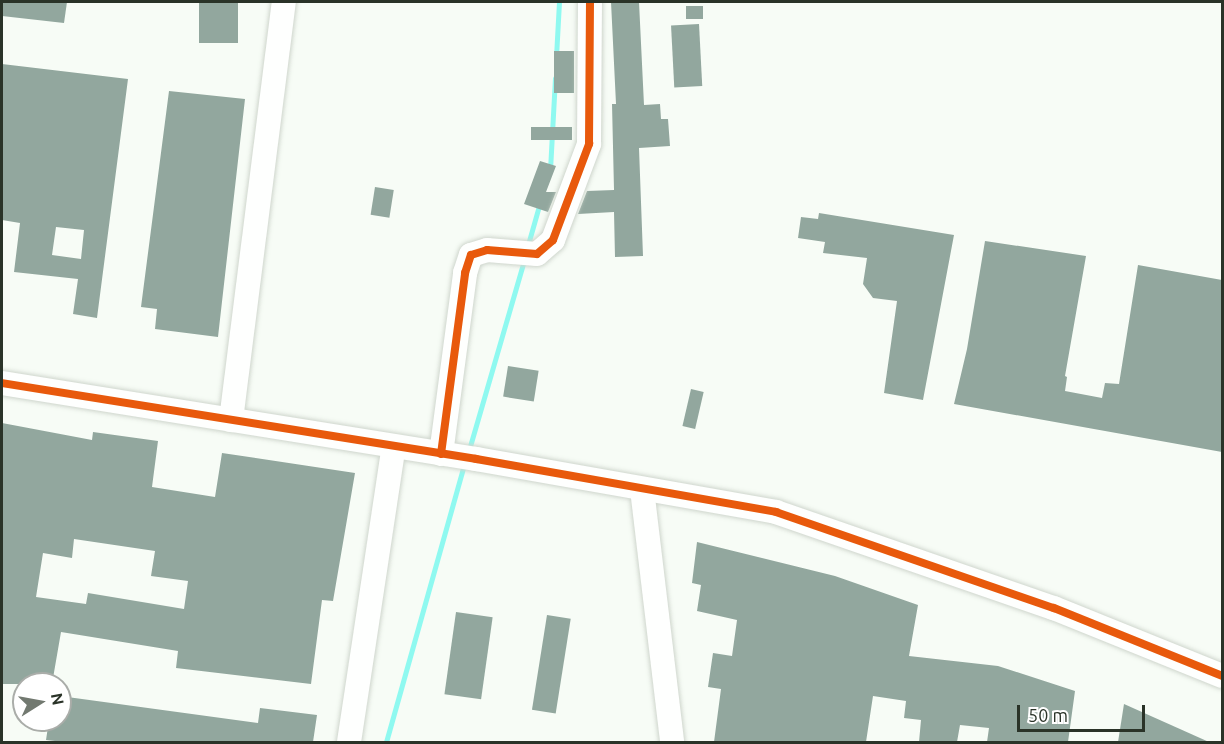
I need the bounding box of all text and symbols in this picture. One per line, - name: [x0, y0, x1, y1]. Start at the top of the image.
- north arrow: [12, 672, 72, 732]
- text: N: [48, 691, 68, 707]
- scale bar: [1020, 693, 1148, 731]
- text: 50 m: [1028, 705, 1068, 725]

